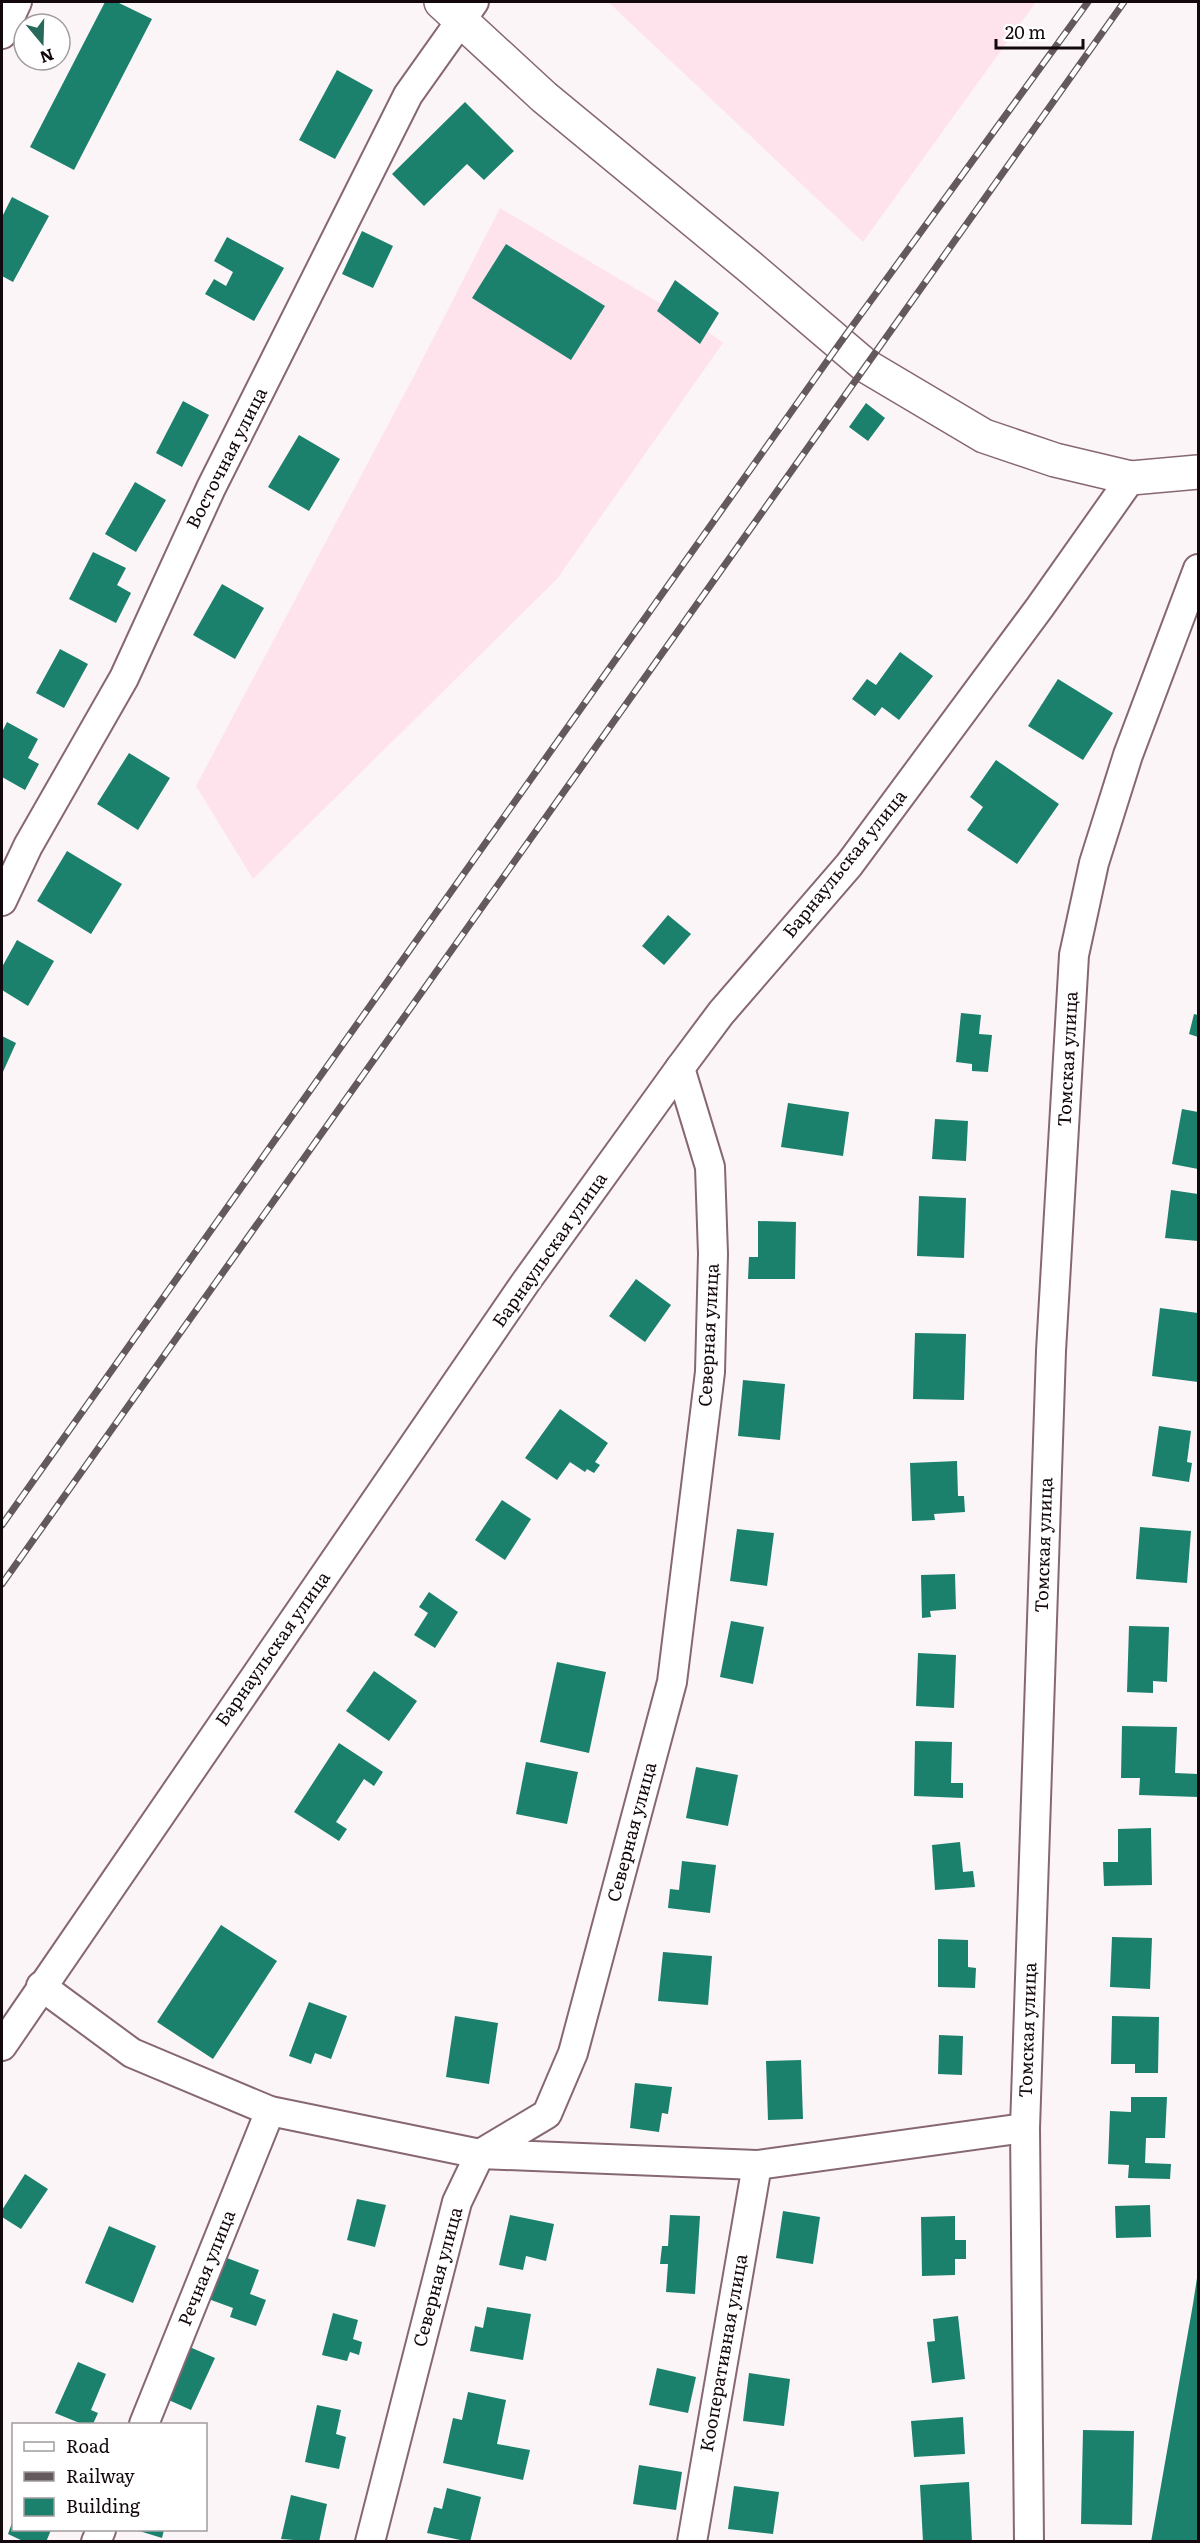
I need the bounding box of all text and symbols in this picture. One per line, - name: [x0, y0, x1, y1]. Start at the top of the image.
- north arrow: [12, 12, 72, 72]
- scale bar: [996, 12, 1083, 50]
- text: 20 m: [1005, 18, 1046, 45]
- text: N: [37, 44, 57, 71]
- street label: Восточная улица: [178, 382, 273, 533]
- street label: Барнаульская улица: [775, 783, 912, 943]
- street label: Томская улица: [1049, 990, 1084, 1127]
- street label: Барнаульская улица: [485, 1166, 613, 1332]
- street label: Северная улица: [690, 1262, 725, 1407]
- street label: Томская улица: [1027, 1476, 1058, 1613]
- street label: Барнаульская улица: [208, 1565, 336, 1731]
- street label: Северная улица: [599, 1758, 662, 1905]
- street label: Томская улица: [1011, 1961, 1042, 2098]
- street label: Северная улица: [405, 2203, 468, 2350]
- street label: Речная улица: [170, 2205, 241, 2329]
- street label: Кооперативная улица: [692, 2251, 753, 2454]
- legend: [12, 2423, 207, 2531]
- text: Road: [66, 2432, 110, 2459]
- text: Railway: [66, 2462, 135, 2489]
- text: Building: [66, 2492, 141, 2519]

